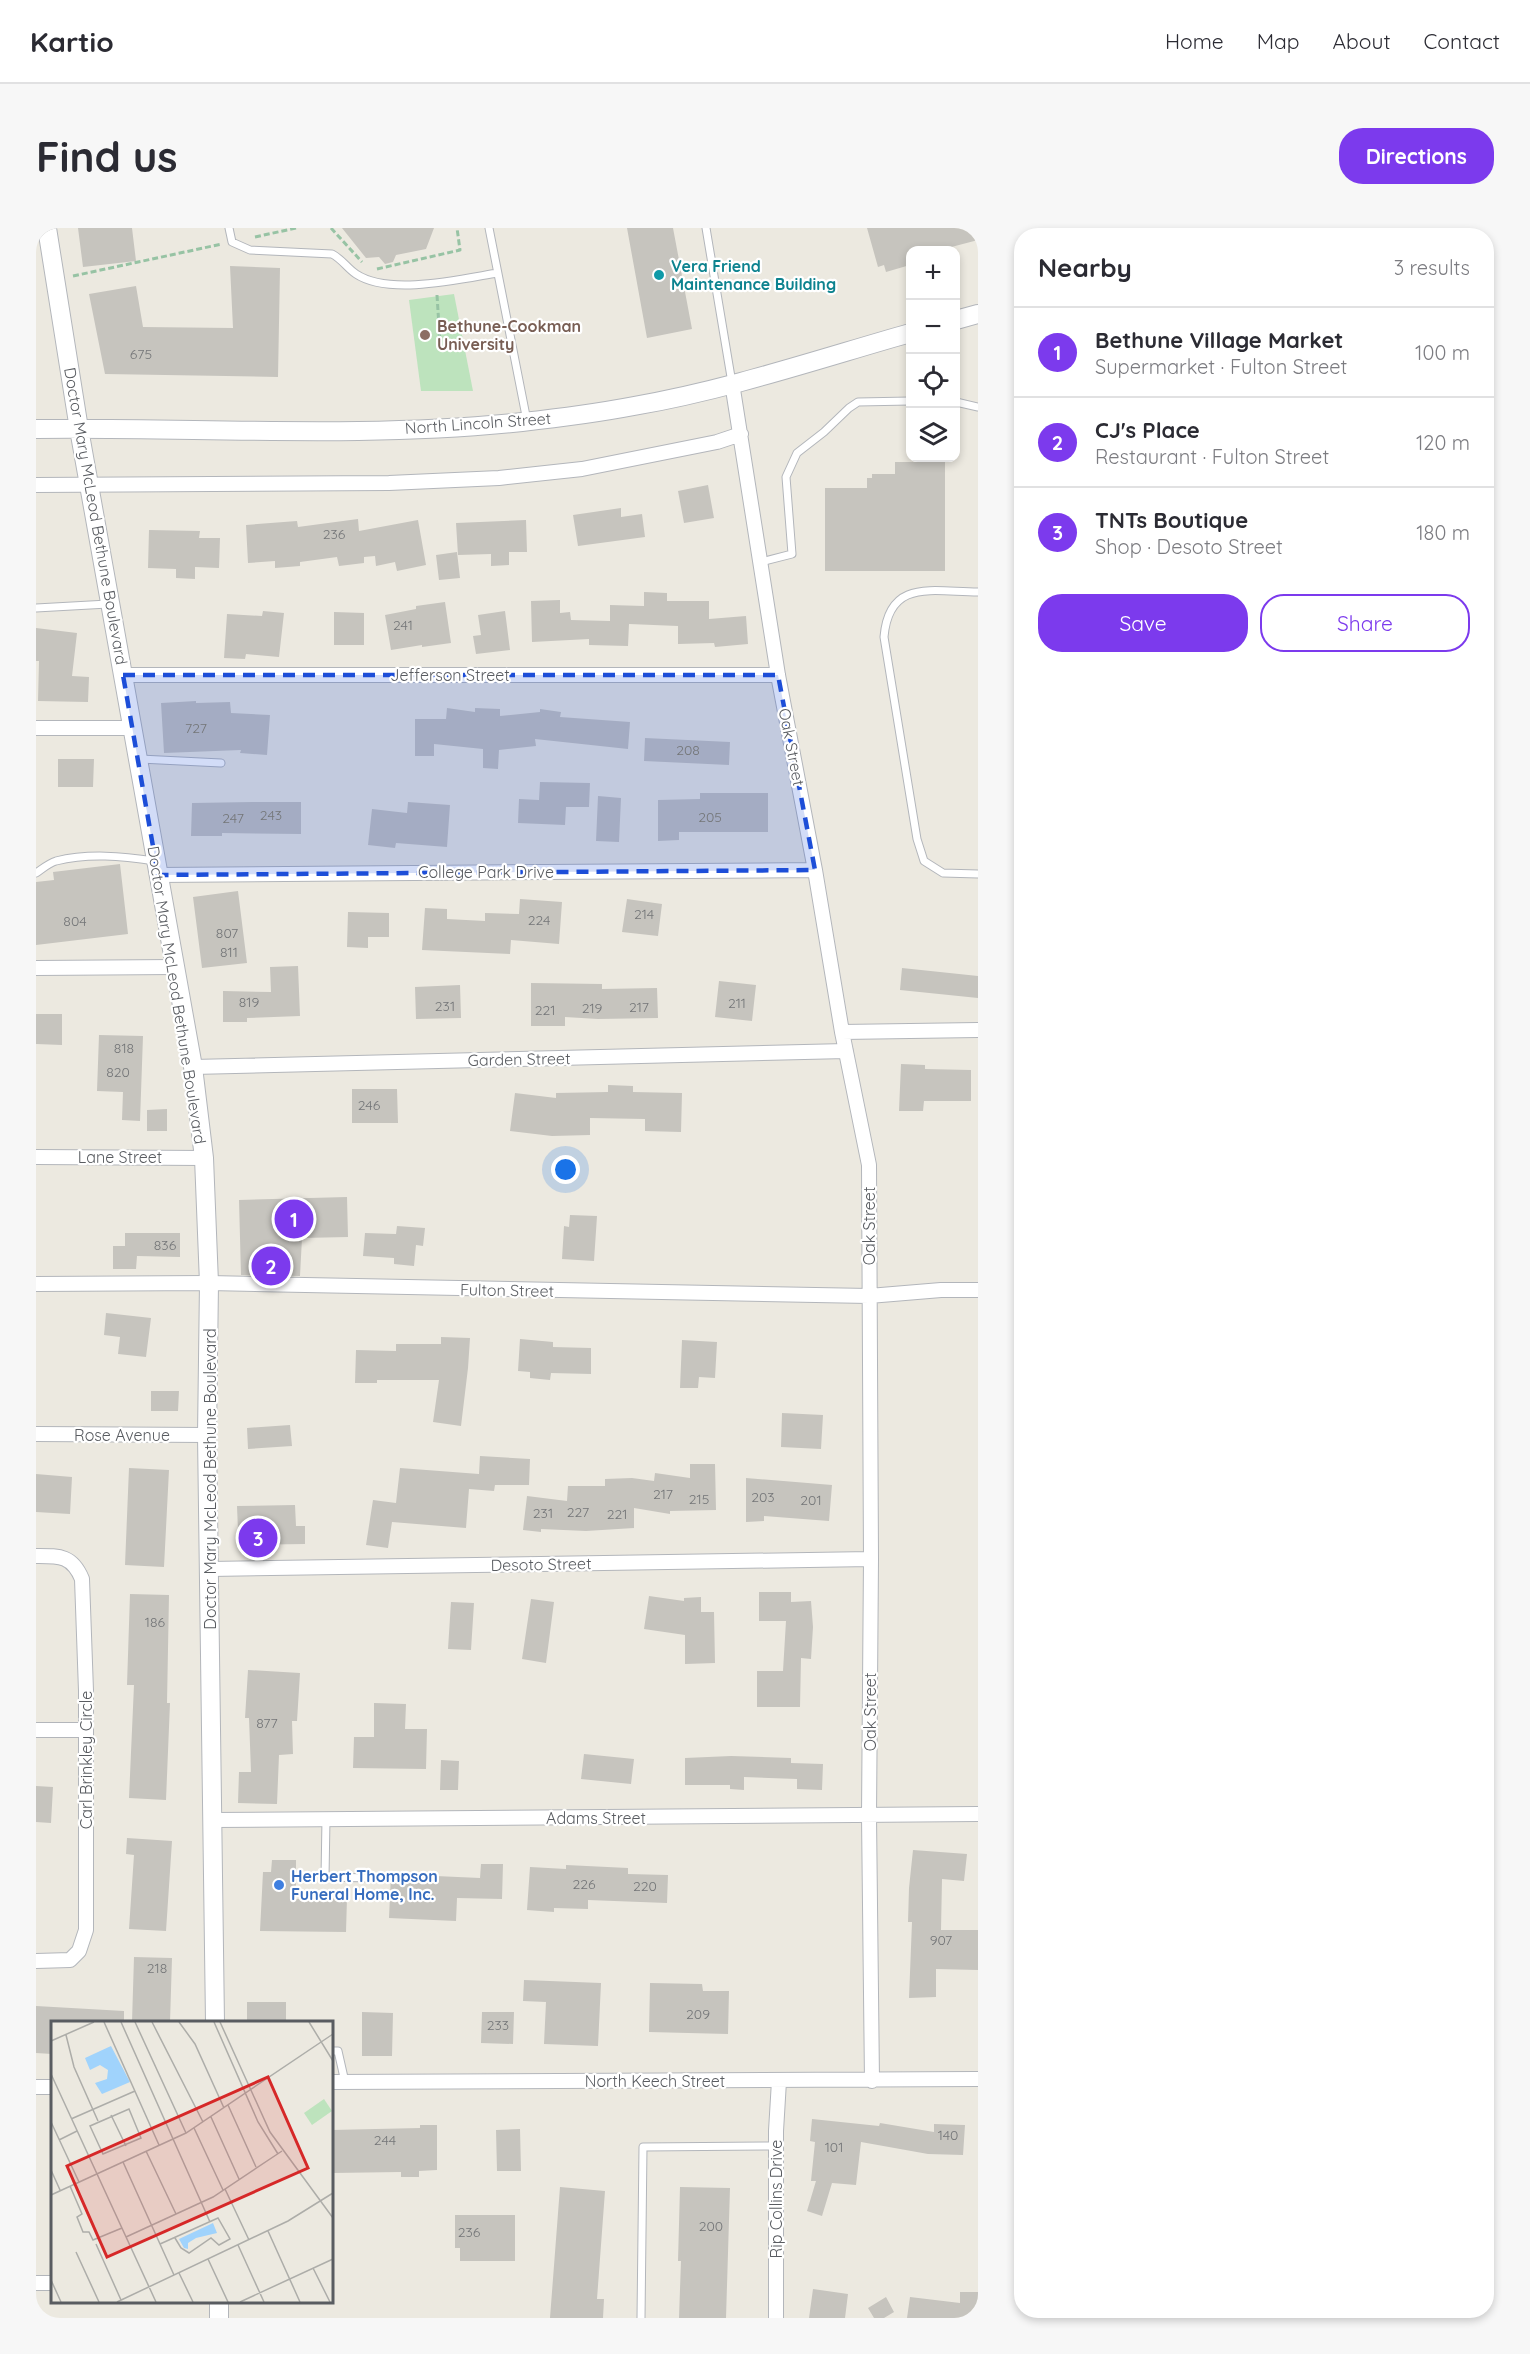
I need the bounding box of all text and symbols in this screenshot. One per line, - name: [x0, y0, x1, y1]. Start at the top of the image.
- text: Kartio: [30, 24, 114, 59]
- text: Home: [1165, 28, 1224, 54]
- text: Map: [1257, 28, 1300, 54]
- text: About: [1333, 28, 1391, 54]
- text: Contact: [1424, 28, 1500, 54]
- button: Directions: [1339, 128, 1494, 184]
- text: Find us: [36, 130, 178, 183]
- map controls: [906, 246, 960, 462]
- button: +: [906, 246, 960, 300]
- text: Nearby: [1038, 251, 1132, 284]
- text: 3 results: [1394, 255, 1470, 280]
- place label: Vera Friend Maintenance Building: [671, 256, 836, 294]
- marker: Vera Friend Maintenance Building: [652, 268, 666, 282]
- button: −: [906, 300, 960, 354]
- place label: Bethune-Cookman University: [437, 316, 581, 354]
- text: Bethune Village Market: [1095, 326, 1343, 354]
- marker: Bethune-Cookman University: [418, 328, 432, 342]
- text: 1: [1054, 340, 1061, 365]
- text: 100 m: [1415, 340, 1470, 365]
- house number: 675: [130, 345, 152, 363]
- button: locate: [906, 354, 960, 408]
- text: Supermarket · Fulton Street: [1095, 354, 1347, 379]
- street label: Doctor Mary McLeod Bethune Boulevard: [60, 366, 132, 666]
- street label: North Lincoln Street: [404, 408, 552, 438]
- button: layers: [906, 408, 960, 462]
- text: CJ's Place: [1095, 416, 1200, 444]
- text: 2: [1052, 430, 1063, 455]
- text: 120 m: [1416, 430, 1470, 455]
- text: Restaurant · Fulton Street: [1095, 444, 1329, 469]
- text: TNTs Boutique: [1095, 506, 1248, 534]
- text: 3: [1052, 520, 1063, 545]
- text: 180 m: [1416, 520, 1470, 545]
- house number: 236: [323, 525, 346, 543]
- text: Shop · Desoto Street: [1095, 534, 1283, 559]
- button: Save: [1038, 594, 1248, 652]
- button: Share: [1260, 594, 1470, 652]
- house number: 241: [393, 616, 413, 634]
- street label: Jefferson Street: [390, 665, 510, 685]
- street label: Oak Street: [775, 707, 809, 787]
- house number: 727: [185, 719, 207, 737]
- house number: 208: [676, 741, 700, 759]
- house number: 243: [260, 806, 282, 824]
- house number: 205: [698, 808, 722, 826]
- house number: 247: [222, 809, 244, 827]
- street label: Doctor Mary McLeod Bethune Boulevard: [144, 845, 210, 1145]
- street label: College Park Drive: [418, 862, 554, 882]
- house number: 214: [634, 905, 654, 923]
- house number: 224: [528, 911, 550, 929]
- house number: 804: [63, 912, 87, 930]
- house number: 807: [216, 924, 238, 942]
- house number: 811: [220, 943, 238, 961]
- house number: 819: [239, 993, 259, 1011]
- house number: 211: [728, 994, 746, 1012]
- house number: 231: [435, 997, 455, 1015]
- house number: 217: [629, 998, 649, 1016]
- house number: 219: [582, 999, 603, 1017]
- house number: 221: [535, 1001, 555, 1019]
- house number: 818: [114, 1039, 134, 1057]
- street label: Garden Street: [467, 1048, 571, 1070]
- house number: 820: [106, 1063, 130, 1081]
- house number: 246: [358, 1096, 381, 1114]
- street label: Lane Street: [78, 1147, 162, 1167]
- your location: [551, 1155, 580, 1184]
- street label: Oak Street: [859, 1187, 879, 1265]
- pin: 1: [274, 1196, 314, 1242]
- house number: 836: [154, 1236, 177, 1254]
- pin: 2: [252, 1244, 290, 1288]
- street label: Fulton Street: [460, 1279, 554, 1301]
- street label: Doctor Mary McLeod Bethune Boulevard: [200, 1328, 220, 1630]
- street label: Rose Avenue: [74, 1425, 170, 1445]
- house number: 217: [653, 1485, 673, 1503]
- house number: 203: [751, 1488, 775, 1506]
- house number: 215: [689, 1490, 709, 1508]
- house number: 201: [800, 1491, 822, 1509]
- house number: 227: [567, 1503, 589, 1521]
- house number: 231: [533, 1504, 553, 1522]
- house number: 221: [607, 1505, 627, 1523]
- pin: 3: [238, 1516, 278, 1560]
- street label: Desoto Street: [490, 1553, 592, 1575]
- house number: 186: [145, 1613, 166, 1631]
- street label: Oak Street: [860, 1673, 880, 1751]
- street label: Carl Brinkley Circle: [76, 1691, 96, 1829]
- house number: 877: [256, 1714, 278, 1732]
- street label: Adams Street: [546, 1808, 646, 1828]
- place label: Herbert Thompson Funeral Home, Inc.: [291, 1866, 438, 1904]
- house number: 226: [572, 1875, 596, 1893]
- house number: 220: [633, 1877, 657, 1895]
- marker: Herbert Thompson Funeral Home, Inc.: [272, 1878, 286, 1892]
- house number: 907: [930, 1931, 952, 1949]
- house number: 218: [147, 1959, 167, 1977]
- house number: 209: [686, 2005, 710, 2023]
- house number: 233: [487, 2016, 509, 2034]
- inset map: [51, 2021, 333, 2303]
- street label: North Keech Street: [585, 2071, 725, 2091]
- house number: 140: [938, 2126, 958, 2144]
- house number: 244: [374, 2131, 396, 2149]
- house number: 101: [825, 2138, 843, 2156]
- street label: Rip Collins Drive: [766, 2140, 786, 2258]
- house number: 200: [699, 2217, 723, 2235]
- house number: 236: [458, 2223, 481, 2241]

